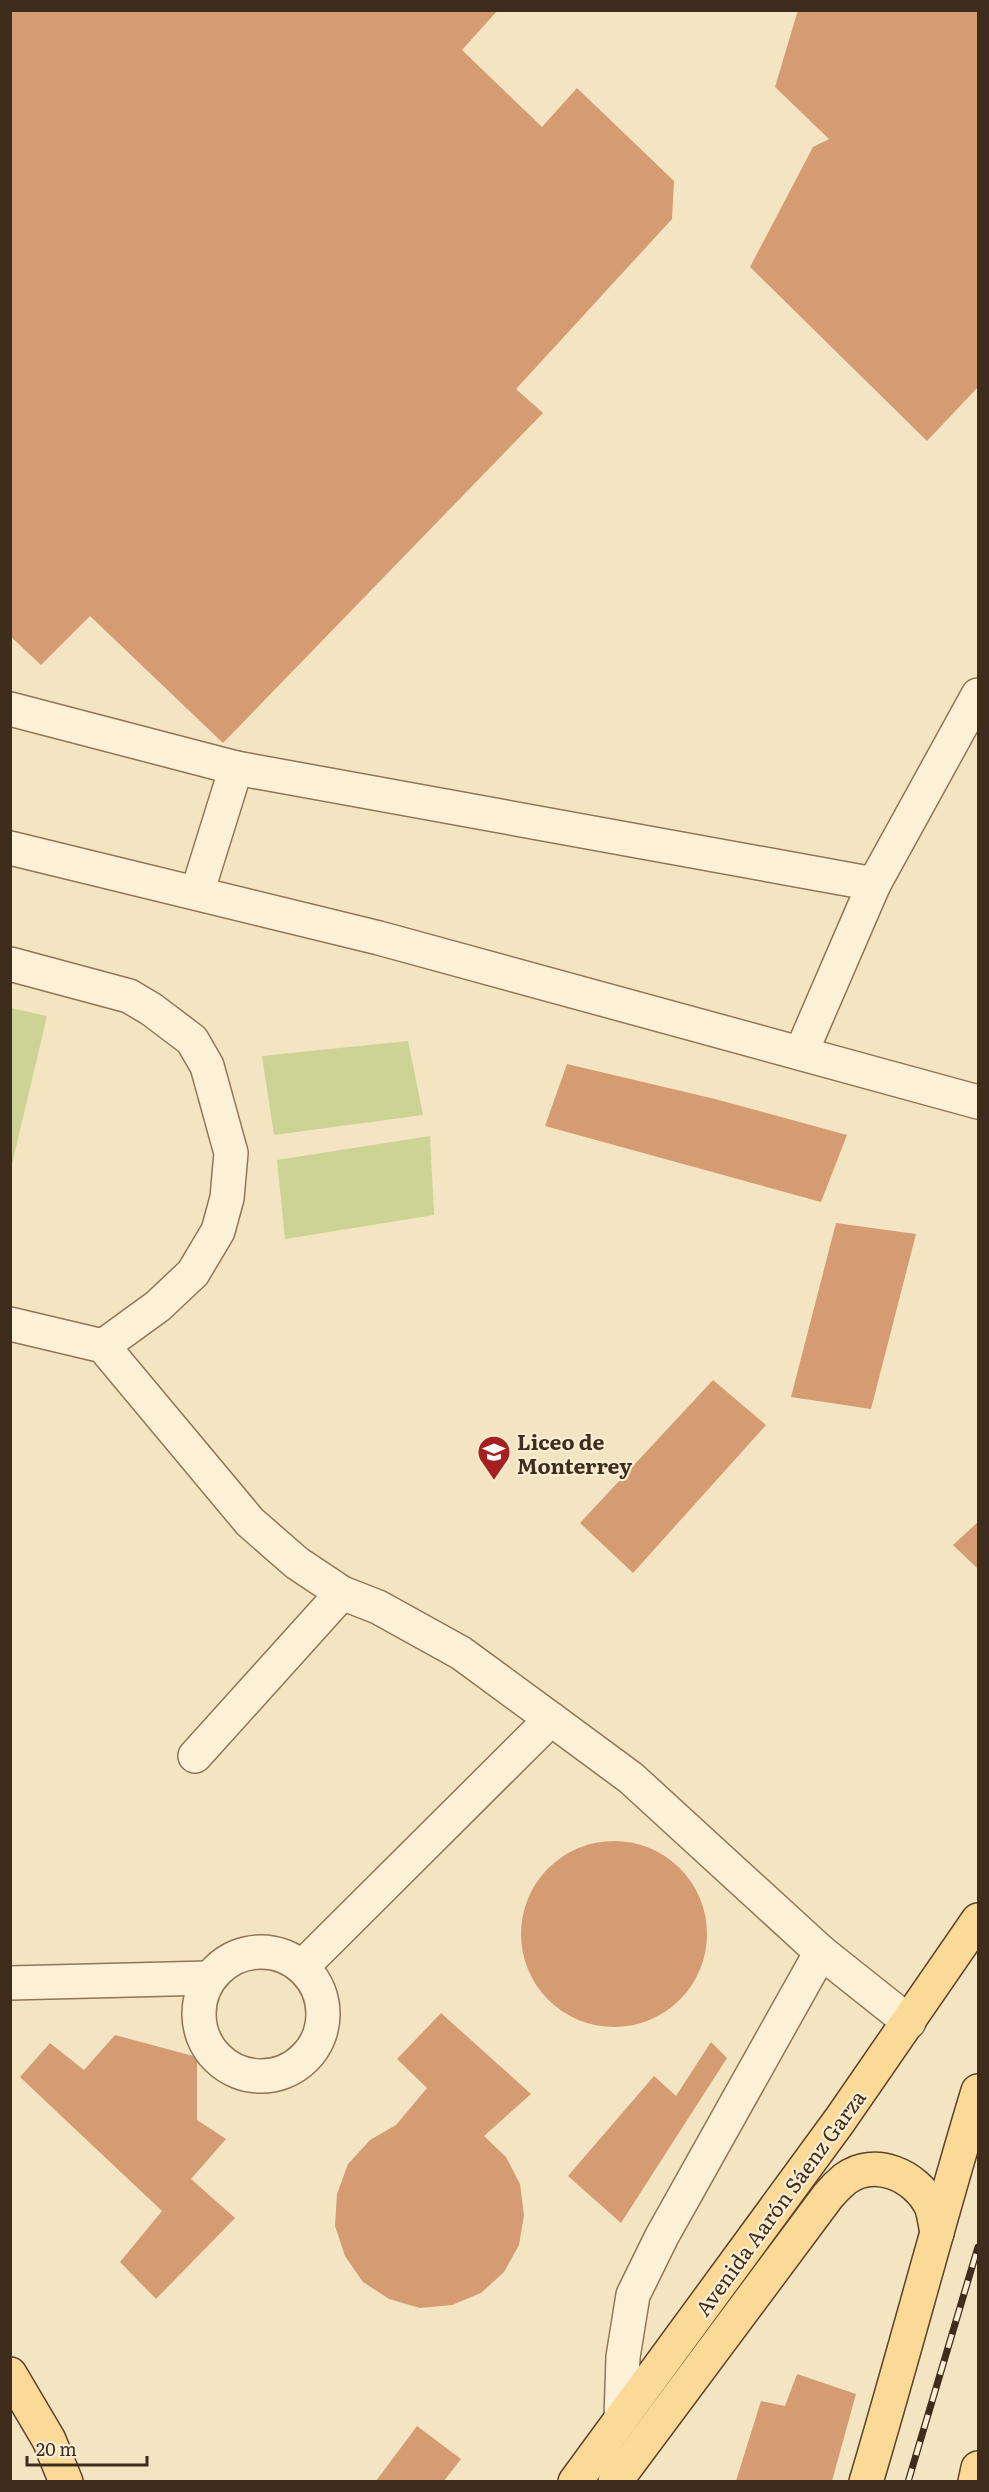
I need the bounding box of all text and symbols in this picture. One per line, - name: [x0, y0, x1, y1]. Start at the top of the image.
- place label: Liceo de Monterrey: [517, 1425, 632, 1480]
- school or university icon: Liceo de Monterrey: [476, 1434, 512, 1481]
- street label: Avenida Aarón Sáenz Garza: [686, 2082, 872, 2321]
- scale bar: [27, 2429, 147, 2467]
- text: 20 m: [36, 2435, 77, 2462]

